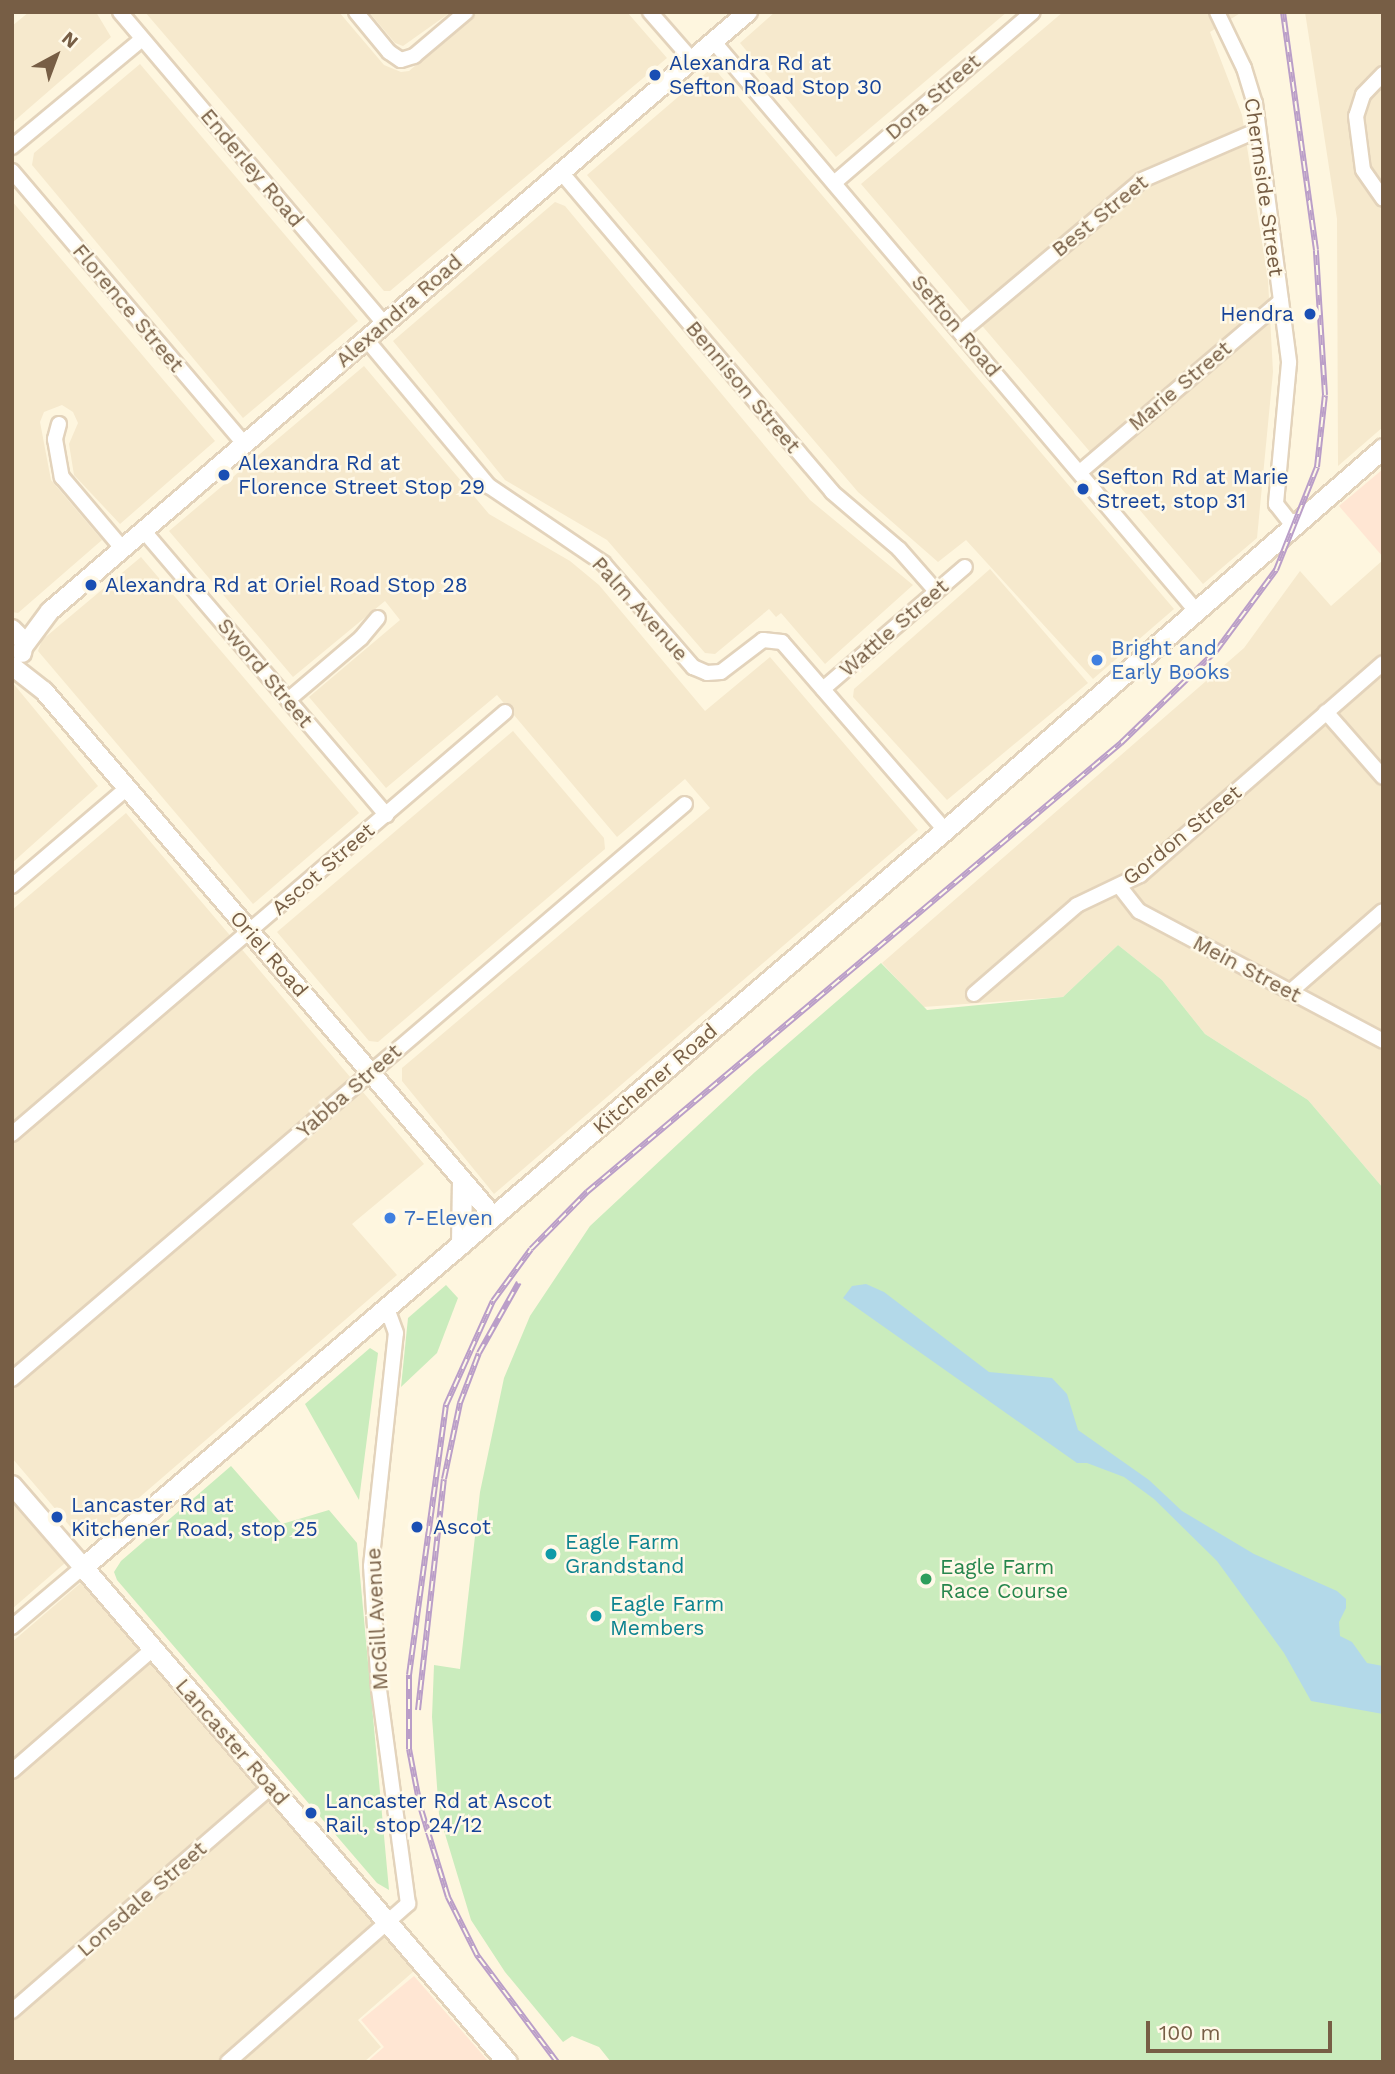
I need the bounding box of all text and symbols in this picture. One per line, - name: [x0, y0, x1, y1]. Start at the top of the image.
- north arrow: [21, 21, 91, 91]
- text: N: [57, 26, 83, 53]
- street label: Dora Street: [880, 49, 986, 145]
- place label: Alexandra Rd at Sefton Road Stop 30: [669, 50, 882, 100]
- marker: Alexandra Rd at Sefton Road Stop 30: [647, 67, 663, 83]
- street label: Chermside Street: [1239, 96, 1289, 278]
- street label: Enderley Road: [195, 103, 309, 233]
- street label: Best Street: [1047, 170, 1153, 262]
- street label: Florence Street: [67, 239, 189, 377]
- street label: Alexandra Road: [331, 249, 467, 373]
- street label: Sefton Road: [906, 270, 1006, 382]
- place label: Hendra: [1220, 301, 1294, 327]
- marker: Hendra: [1300, 304, 1320, 324]
- street label: Bennison Street: [680, 316, 806, 458]
- street label: Marie Street: [1124, 336, 1236, 436]
- place label: Alexandra Rd at Florence Street Stop 29: [238, 450, 485, 500]
- place label: Sefton Rd at Marie Street, stop 31: [1097, 464, 1289, 514]
- marker: Alexandra Rd at Florence Street Stop 29: [216, 467, 232, 483]
- marker: Sefton Rd at Marie Street, stop 31: [1075, 481, 1091, 497]
- street label: Palm Avenue: [586, 551, 694, 667]
- place label: Alexandra Rd at Oriel Road Stop 28: [105, 572, 469, 598]
- street label: Wattle Street: [834, 574, 954, 682]
- marker: Alexandra Rd at Oriel Road Stop 28: [83, 577, 99, 593]
- street label: Sword Street: [212, 613, 318, 733]
- place label: Bright and Early Books: [1111, 635, 1230, 685]
- marker: Bright and Early Books: [1089, 652, 1105, 668]
- street label: Gordon Street: [1118, 780, 1246, 890]
- street label: Ascot Street: [266, 817, 380, 921]
- street label: Oriel Road: [224, 905, 314, 1003]
- street label: Mein Street: [1189, 930, 1305, 1008]
- street label: Kitchener Road: [587, 1018, 723, 1140]
- street label: Yabba Street: [291, 1039, 407, 1143]
- place label: 7-Eleven: [404, 1205, 493, 1231]
- marker: 7-Eleven: [382, 1210, 398, 1226]
- place label: Lancaster Rd at Kitchener Road, stop 25: [71, 1492, 318, 1542]
- marker: Lancaster Rd at Kitchener Road, stop 25: [49, 1509, 65, 1525]
- place label: Ascot: [433, 1514, 491, 1540]
- marker: Ascot: [407, 1517, 427, 1537]
- place label: Eagle Farm Grandstand: [565, 1529, 684, 1579]
- street label: McGill Avenue: [361, 1546, 393, 1692]
- marker: Eagle Farm Grandstand: [543, 1546, 559, 1562]
- place label: Eagle Farm Race Course: [940, 1554, 1068, 1604]
- marker: Eagle Farm Race Course: [918, 1571, 934, 1587]
- place label: Eagle Farm Members: [610, 1591, 724, 1641]
- marker: Eagle Farm Members: [588, 1608, 604, 1624]
- street label: Lancaster Road: [170, 1673, 294, 1811]
- place label: Lancaster Rd at Ascot Rail, stop 24/12: [325, 1788, 553, 1838]
- marker: Lancaster Rd at Ascot Rail, stop 24/12: [303, 1805, 319, 1821]
- street label: Lonsdale Street: [72, 1836, 212, 1962]
- scale bar: [1150, 2008, 1336, 2052]
- text: 100 m: [1159, 2020, 1221, 2045]

